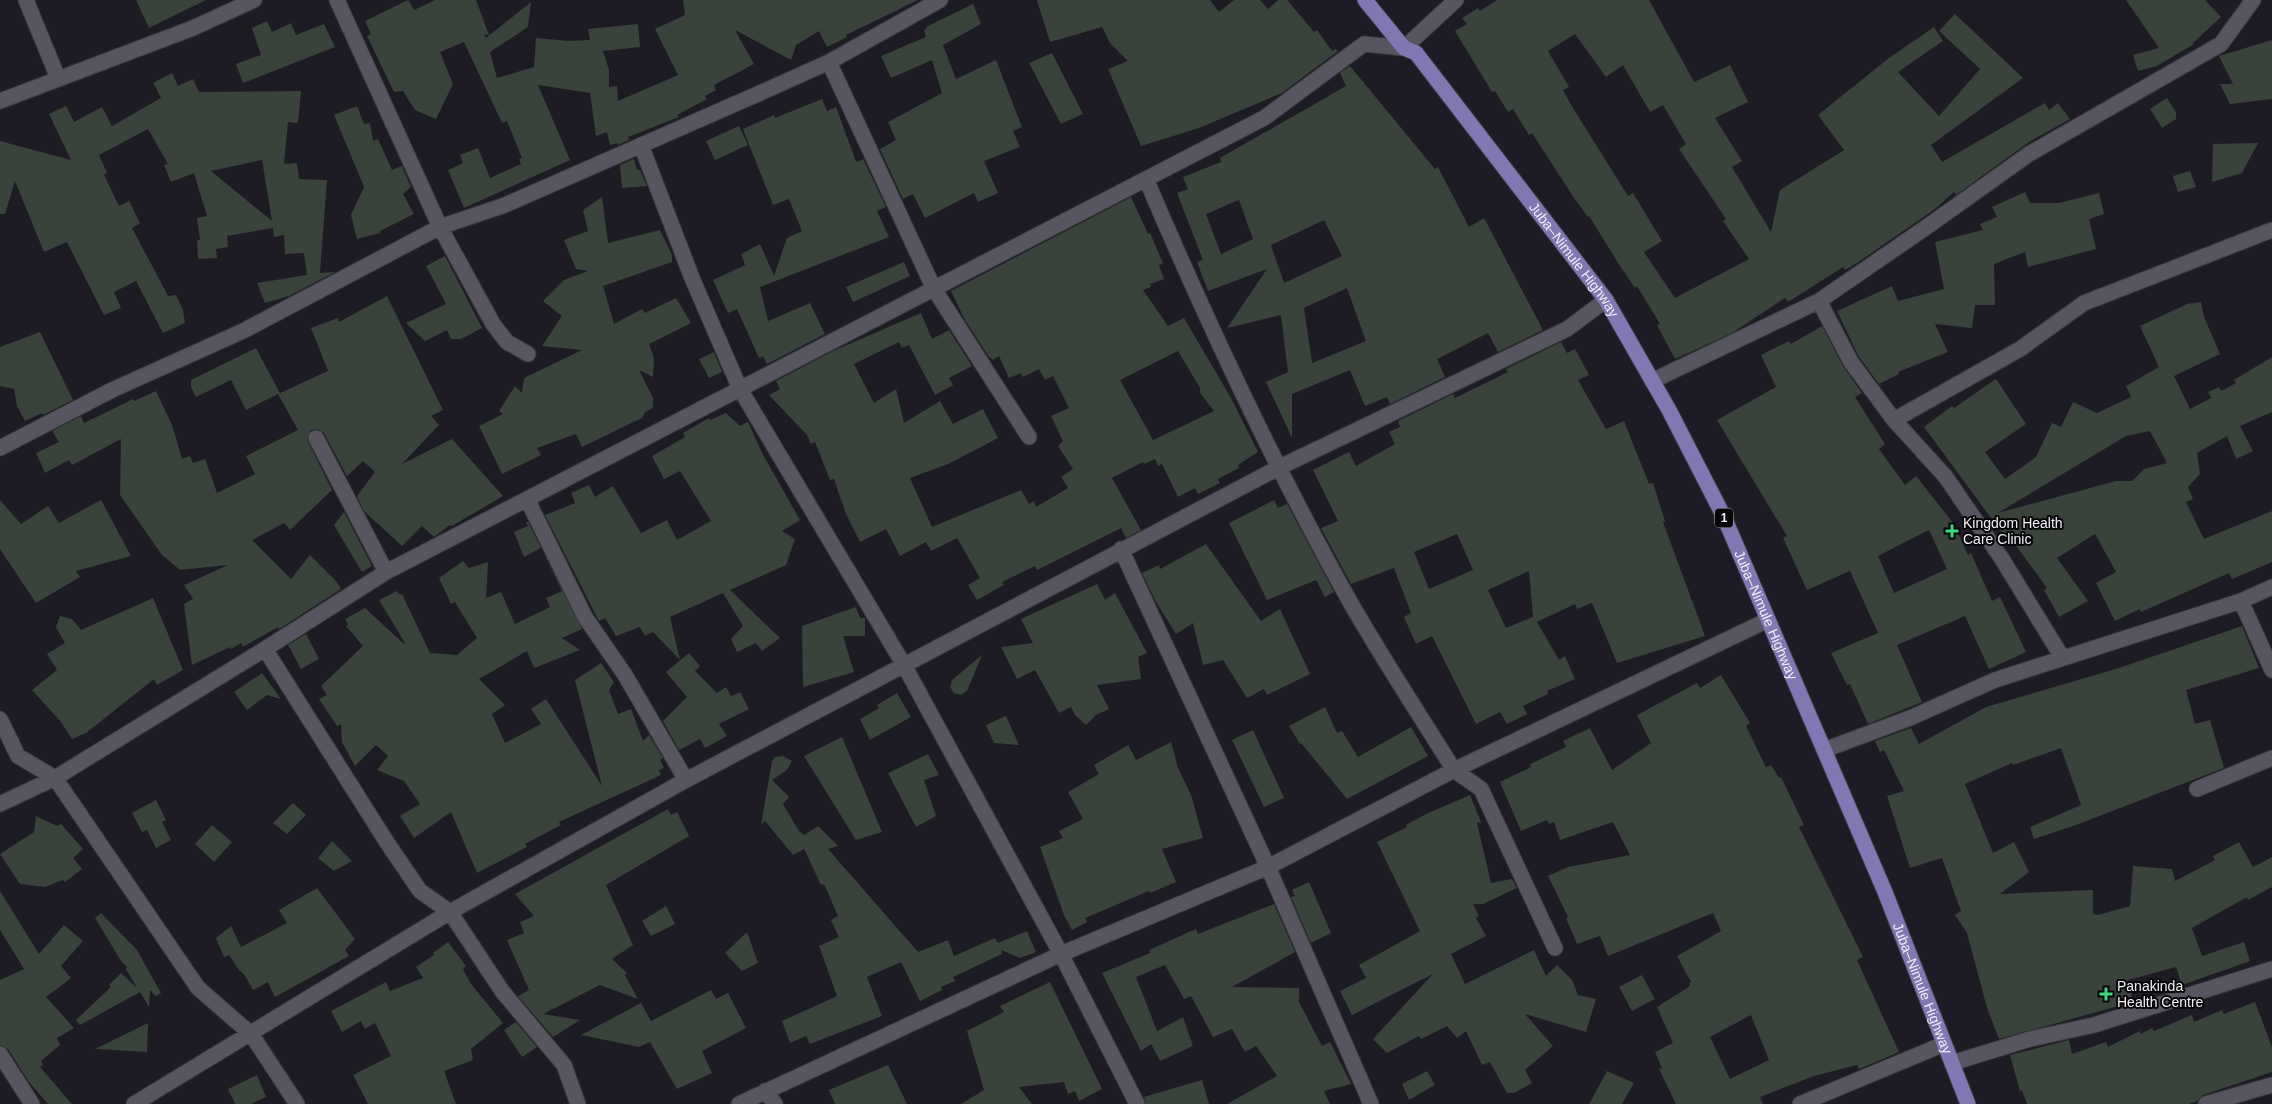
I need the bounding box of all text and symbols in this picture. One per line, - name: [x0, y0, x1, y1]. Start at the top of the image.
- street label: Juba–Nimule Highway: [1526, 199, 1622, 320]
- road number: 1: [1715, 508, 1733, 528]
- place label: Kingdom Health Care Clinic: [1963, 515, 2063, 547]
- marker: Kingdom Health Care Clinic: [1945, 524, 1959, 538]
- street label: Juba–Nimule Highway: [1731, 548, 1801, 682]
- street label: Juba–Nimule Highway: [1890, 920, 1956, 1056]
- place label: Panakinda Health Centre: [2117, 978, 2204, 1010]
- marker: Panakinda Health Centre: [2099, 987, 2113, 1001]

